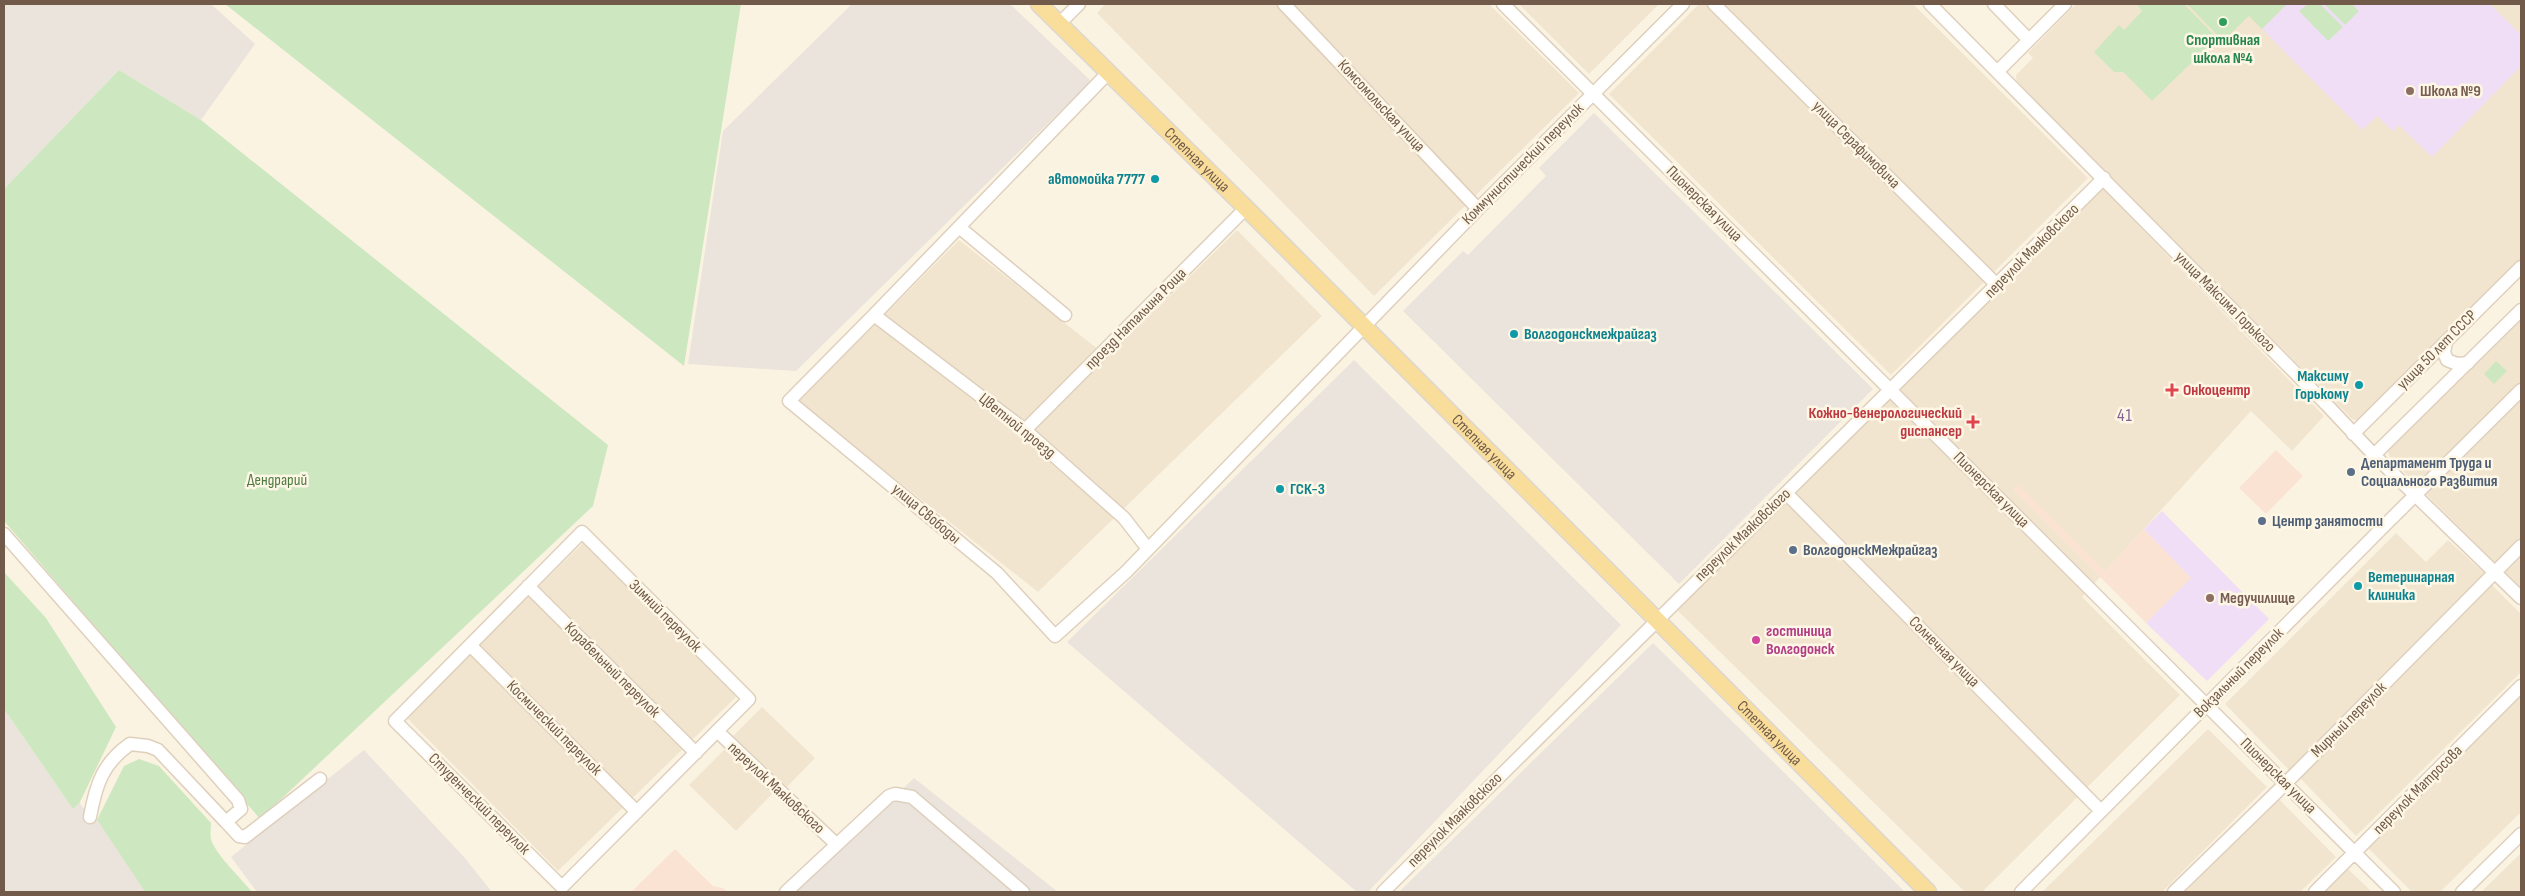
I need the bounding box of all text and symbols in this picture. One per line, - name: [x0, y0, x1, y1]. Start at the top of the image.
- marker: Спортивная школа №4: [2217, 16, 2229, 28]
- place label: Спортивная школа №4: [2186, 31, 2260, 68]
- street label: Комсомольская улица: [1333, 56, 1429, 156]
- place label: Школа №9: [2420, 82, 2481, 101]
- marker: Школа №9: [2404, 85, 2416, 97]
- street label: улица Серафимовича: [1808, 97, 1904, 193]
- street label: Коммунистический переулок: [1458, 99, 1588, 229]
- street label: Степная улица: [1160, 123, 1234, 196]
- street label: Пионерская улица: [1662, 162, 1746, 246]
- place label: автомойка 7777: [1048, 170, 1145, 189]
- marker: автомойка 7777: [1149, 173, 1161, 185]
- street label: переулок Маяковского: [1981, 200, 2083, 302]
- street label: улица Максима Горького: [2171, 248, 2279, 356]
- street label: проезд Натальина Роща: [1081, 264, 1191, 374]
- street label: улица 50 лет СССР: [2393, 306, 2481, 394]
- place label: Волгодонскмежрайгаз: [1524, 325, 1657, 344]
- marker: Волгодонскмежрайгаз: [1508, 328, 1520, 340]
- place label: Максиму Горькому: [2295, 367, 2349, 404]
- marker: Максиму Горькому: [2353, 379, 2365, 391]
- place label: Онкоцентр: [2183, 381, 2250, 400]
- marker: Онкоцентр: [2165, 383, 2179, 397]
- street label: Цветной проезд: [975, 389, 1059, 463]
- place label: Кожно-венерологический диспансер: [1808, 404, 1962, 441]
- district label: 41: [2117, 405, 2133, 426]
- street label: Степная улица: [1448, 410, 1521, 483]
- marker: Кожно-венерологический диспансер: [1966, 415, 1980, 429]
- street label: Пионерская улица: [1949, 448, 2033, 532]
- place label: Департамент Труда и Социального Развития: [2361, 454, 2498, 491]
- marker: Департамент Труда и Социального Развития: [2345, 466, 2357, 478]
- park label: Дендрарий: [247, 471, 307, 490]
- street label: улица Свободы: [888, 480, 964, 548]
- place label: ГСК-3: [1290, 480, 1325, 499]
- marker: ГСК-3: [1274, 483, 1286, 495]
- street label: переулок Маяковского: [1691, 484, 1795, 586]
- place label: Центр занятости: [2272, 512, 2383, 531]
- marker: Центр занятости: [2256, 515, 2268, 527]
- place label: ВолгодонскМежрайгаз: [1803, 541, 1938, 560]
- marker: ВолгодонскМежрайгаз: [1787, 544, 1799, 556]
- place label: Ветеринарная клиника: [2368, 568, 2455, 605]
- street label: Зимний переулок: [625, 576, 706, 657]
- marker: Ветеринарная клиника: [2352, 580, 2364, 592]
- place label: Медучилище: [2220, 589, 2295, 608]
- marker: Медучилище: [2204, 592, 2216, 604]
- street label: Солнечная улица: [1905, 613, 1983, 691]
- street label: Корабельный переулок: [560, 618, 664, 722]
- place label: гостиница Волгодонск: [1766, 622, 1835, 659]
- street label: Вокзальный переулок: [2190, 623, 2289, 722]
- marker: гостиница Волгодонск: [1750, 634, 1762, 646]
- street label: Космический переулок: [503, 677, 606, 780]
- street label: Мирный переулок: [2307, 678, 2391, 762]
- street label: Степная улица: [1733, 696, 1806, 770]
- street label: Пионерская улица: [2236, 734, 2320, 818]
- street label: переулок Маяковского: [724, 738, 828, 838]
- street label: переулок Матросова: [2369, 741, 2467, 839]
- street label: Студенческий переулок: [424, 749, 534, 859]
- street label: переулок Маяковского: [1404, 769, 1506, 871]

